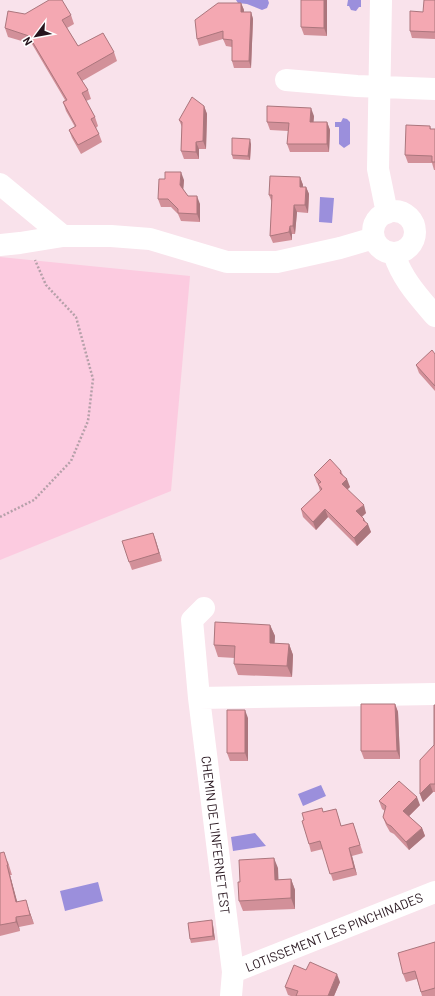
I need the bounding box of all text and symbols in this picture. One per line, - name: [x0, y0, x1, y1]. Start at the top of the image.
- north arrow: [16, 16, 56, 56]
- text: N: [20, 35, 35, 48]
- street label: CHEMIN DE L'INFERNET EST: [198, 755, 234, 915]
- street label: LOTISSEMENT LES PINCHINADES: [243, 889, 425, 975]

